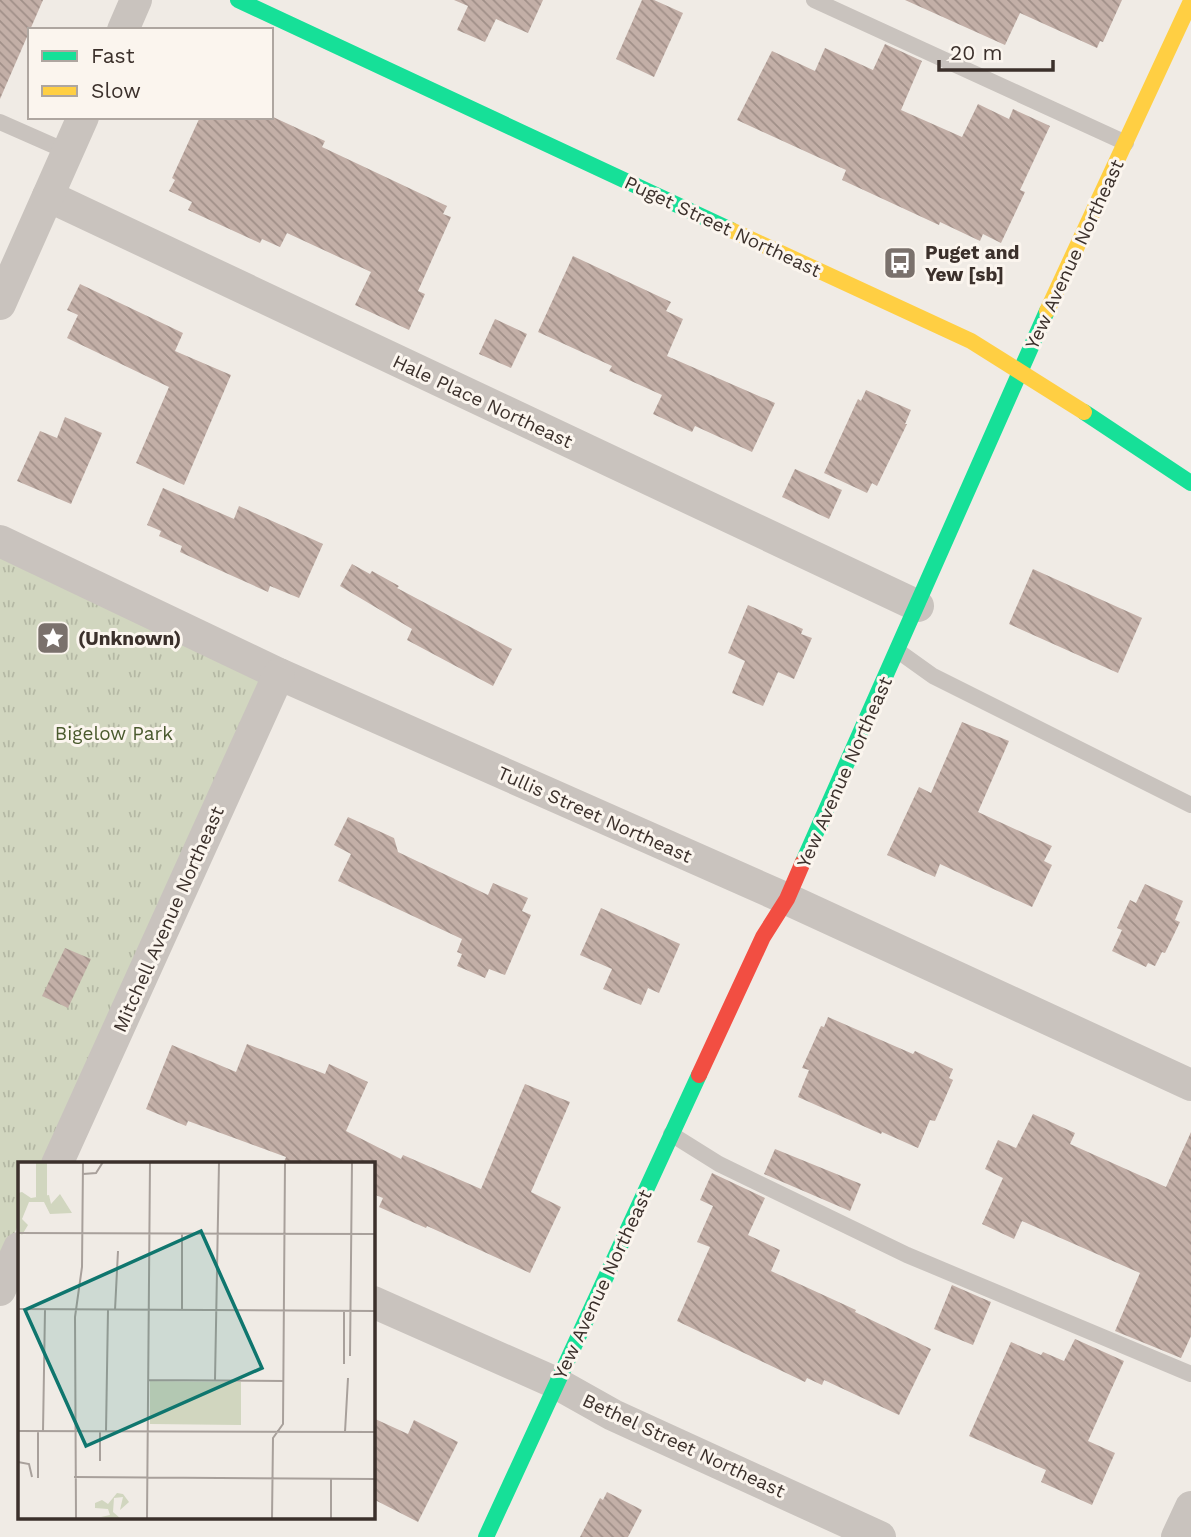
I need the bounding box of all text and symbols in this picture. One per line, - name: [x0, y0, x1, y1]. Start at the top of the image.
- legend: [28, 28, 273, 119]
- scale bar: [939, 28, 1053, 72]
- text: 20 m: [950, 40, 1002, 65]
- text: Fast: [91, 43, 135, 68]
- text: Slow: [91, 78, 141, 103]
- street label: Yew Avenue Northeast: [1020, 156, 1129, 353]
- street label: Puget Street Northeast: [621, 171, 825, 282]
- place label: Puget and Yew [sb]: [925, 241, 1019, 286]
- bus stop icon: Puget and Yew [sb]: [881, 244, 919, 282]
- street label: Hale Place Northeast: [389, 350, 576, 453]
- place icon: (Unknown): [34, 619, 72, 657]
- place label: (Unknown): [78, 627, 181, 650]
- street label: Yew Avenue Northeast: [792, 673, 897, 871]
- park label: Bigelow Park: [55, 722, 173, 745]
- street label: Tullis Street Northeast: [494, 761, 696, 868]
- street label: Mitchell Avenue Northeast: [108, 803, 229, 1036]
- inset map: [18, 1162, 374, 1520]
- street label: Yew Avenue Northeast: [548, 1186, 657, 1383]
- street label: Bethel Street Northeast: [579, 1388, 789, 1503]

